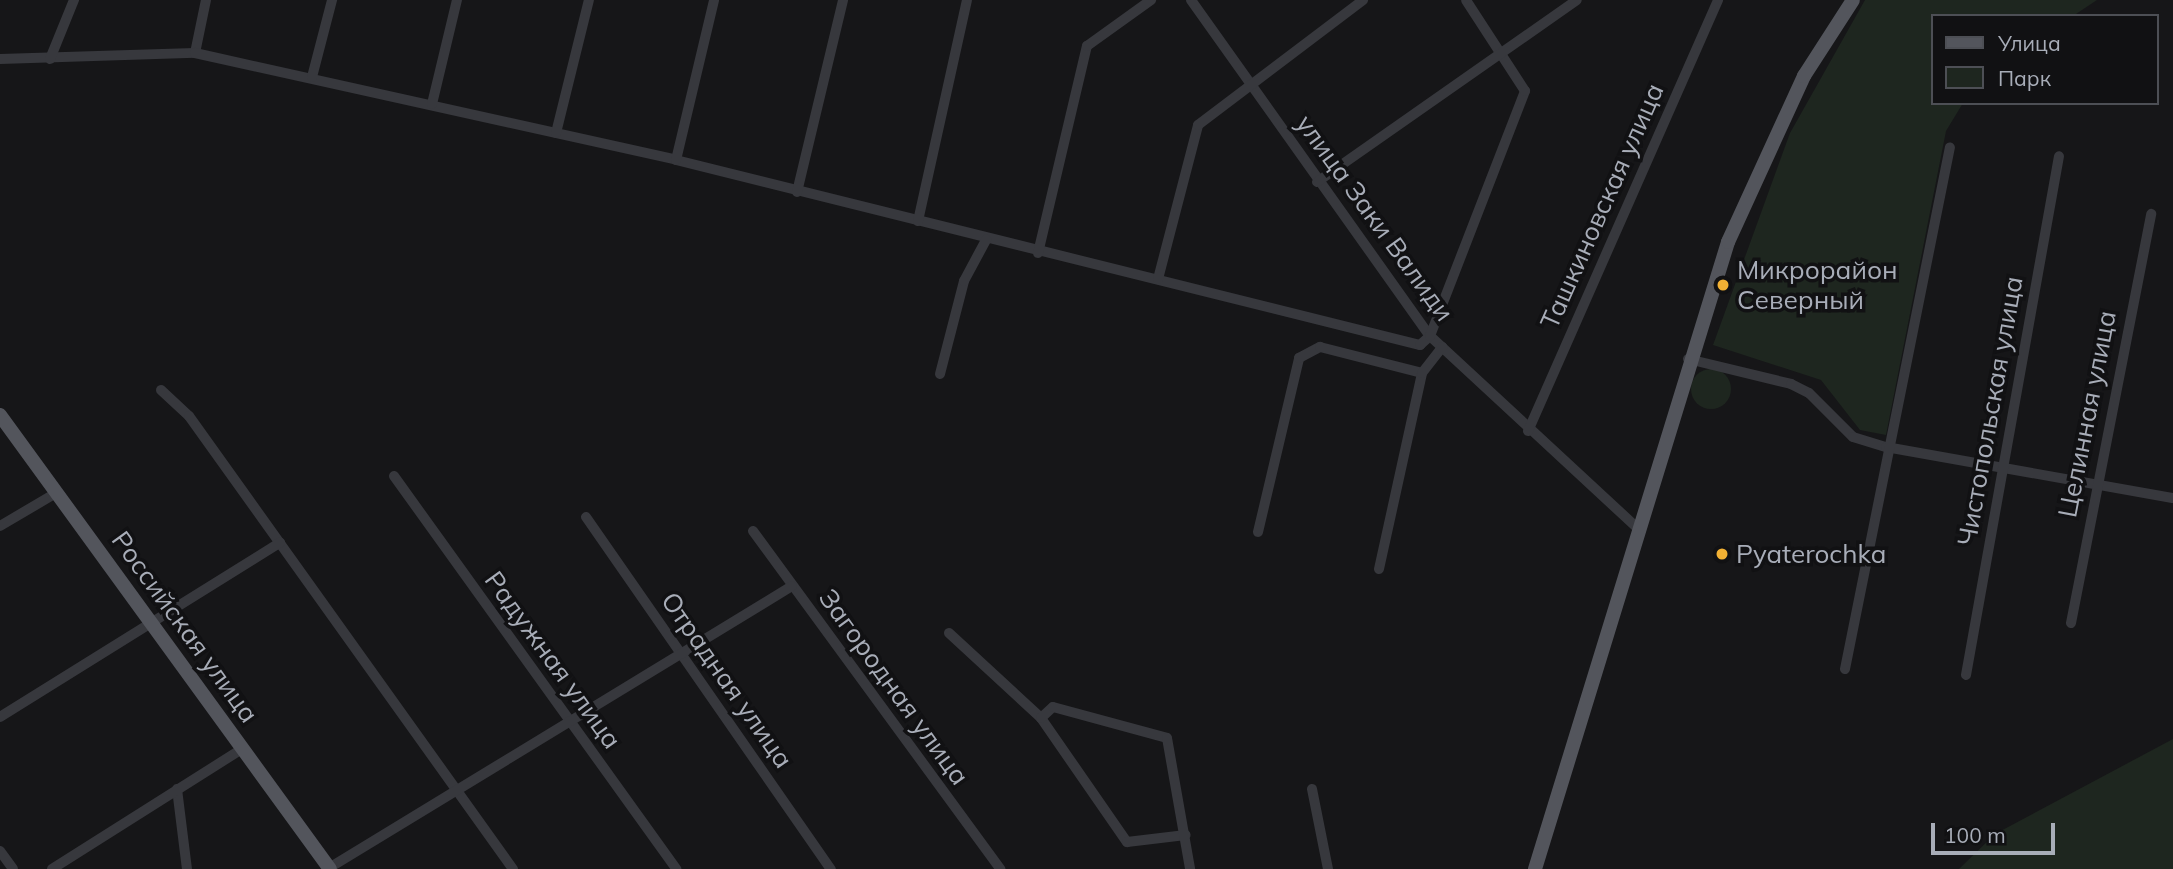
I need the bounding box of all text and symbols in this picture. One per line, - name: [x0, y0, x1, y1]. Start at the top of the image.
- legend: [1932, 14, 2159, 105]
- text: Улица: [1998, 30, 2061, 56]
- text: Парк: [1998, 65, 2051, 91]
- street label: Ташкиновская улица: [1534, 79, 1670, 333]
- street label: улица Заки Валиди: [1290, 109, 1460, 327]
- place label: Микрорайон Северный: [1737, 254, 1898, 316]
- street label: Чистопольская улица: [1951, 274, 2029, 548]
- marker: Микрорайон Северный: [1715, 277, 1731, 293]
- street label: Целинная улица: [2052, 308, 2122, 520]
- street label: Российская улица: [105, 525, 265, 729]
- place label: Pyaterochka: [1736, 538, 1886, 570]
- marker: Pyaterochka: [1714, 546, 1730, 562]
- street label: Радужная улица: [478, 565, 628, 755]
- street label: Загородная улица: [812, 583, 976, 791]
- street label: Отрадная улица: [655, 586, 799, 774]
- scale bar: [1935, 810, 2059, 854]
- text: 100 m: [1944, 822, 2006, 848]

